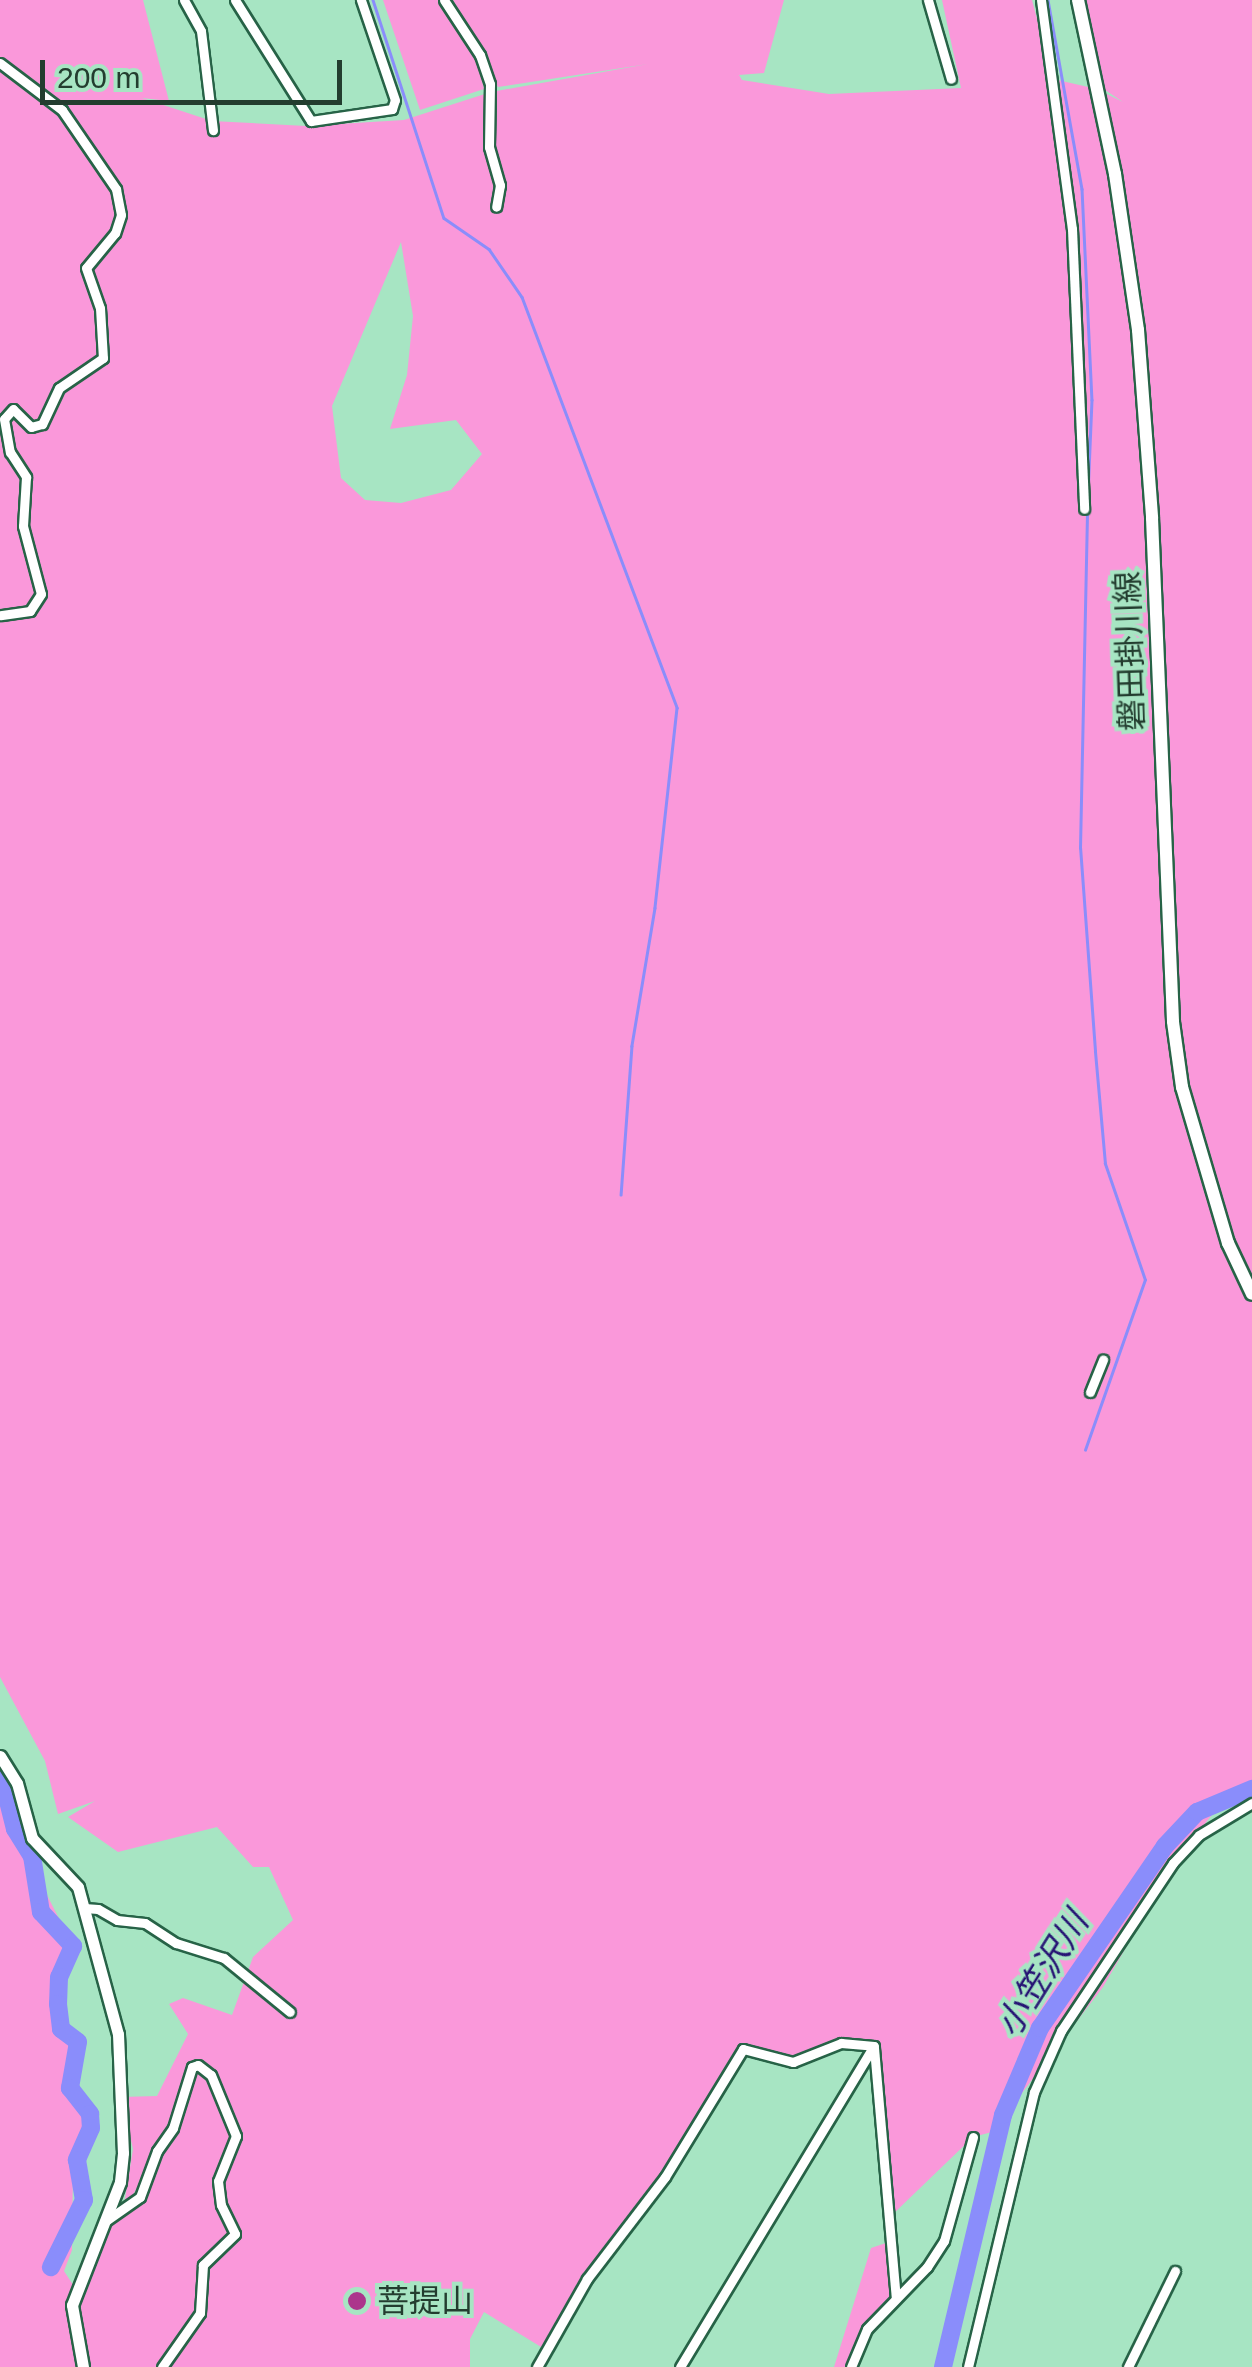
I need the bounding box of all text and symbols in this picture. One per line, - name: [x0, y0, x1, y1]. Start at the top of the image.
- scale bar: [45, 40, 348, 102]
- text: 200 m: [57, 61, 140, 94]
- street label: 磐田掛川線: [1108, 570, 1152, 732]
- water label: 小笠沢川: [987, 1904, 1097, 2044]
- place label: 菩提山: [377, 2282, 473, 2320]
- marker: 菩提山: [346, 2290, 368, 2312]

